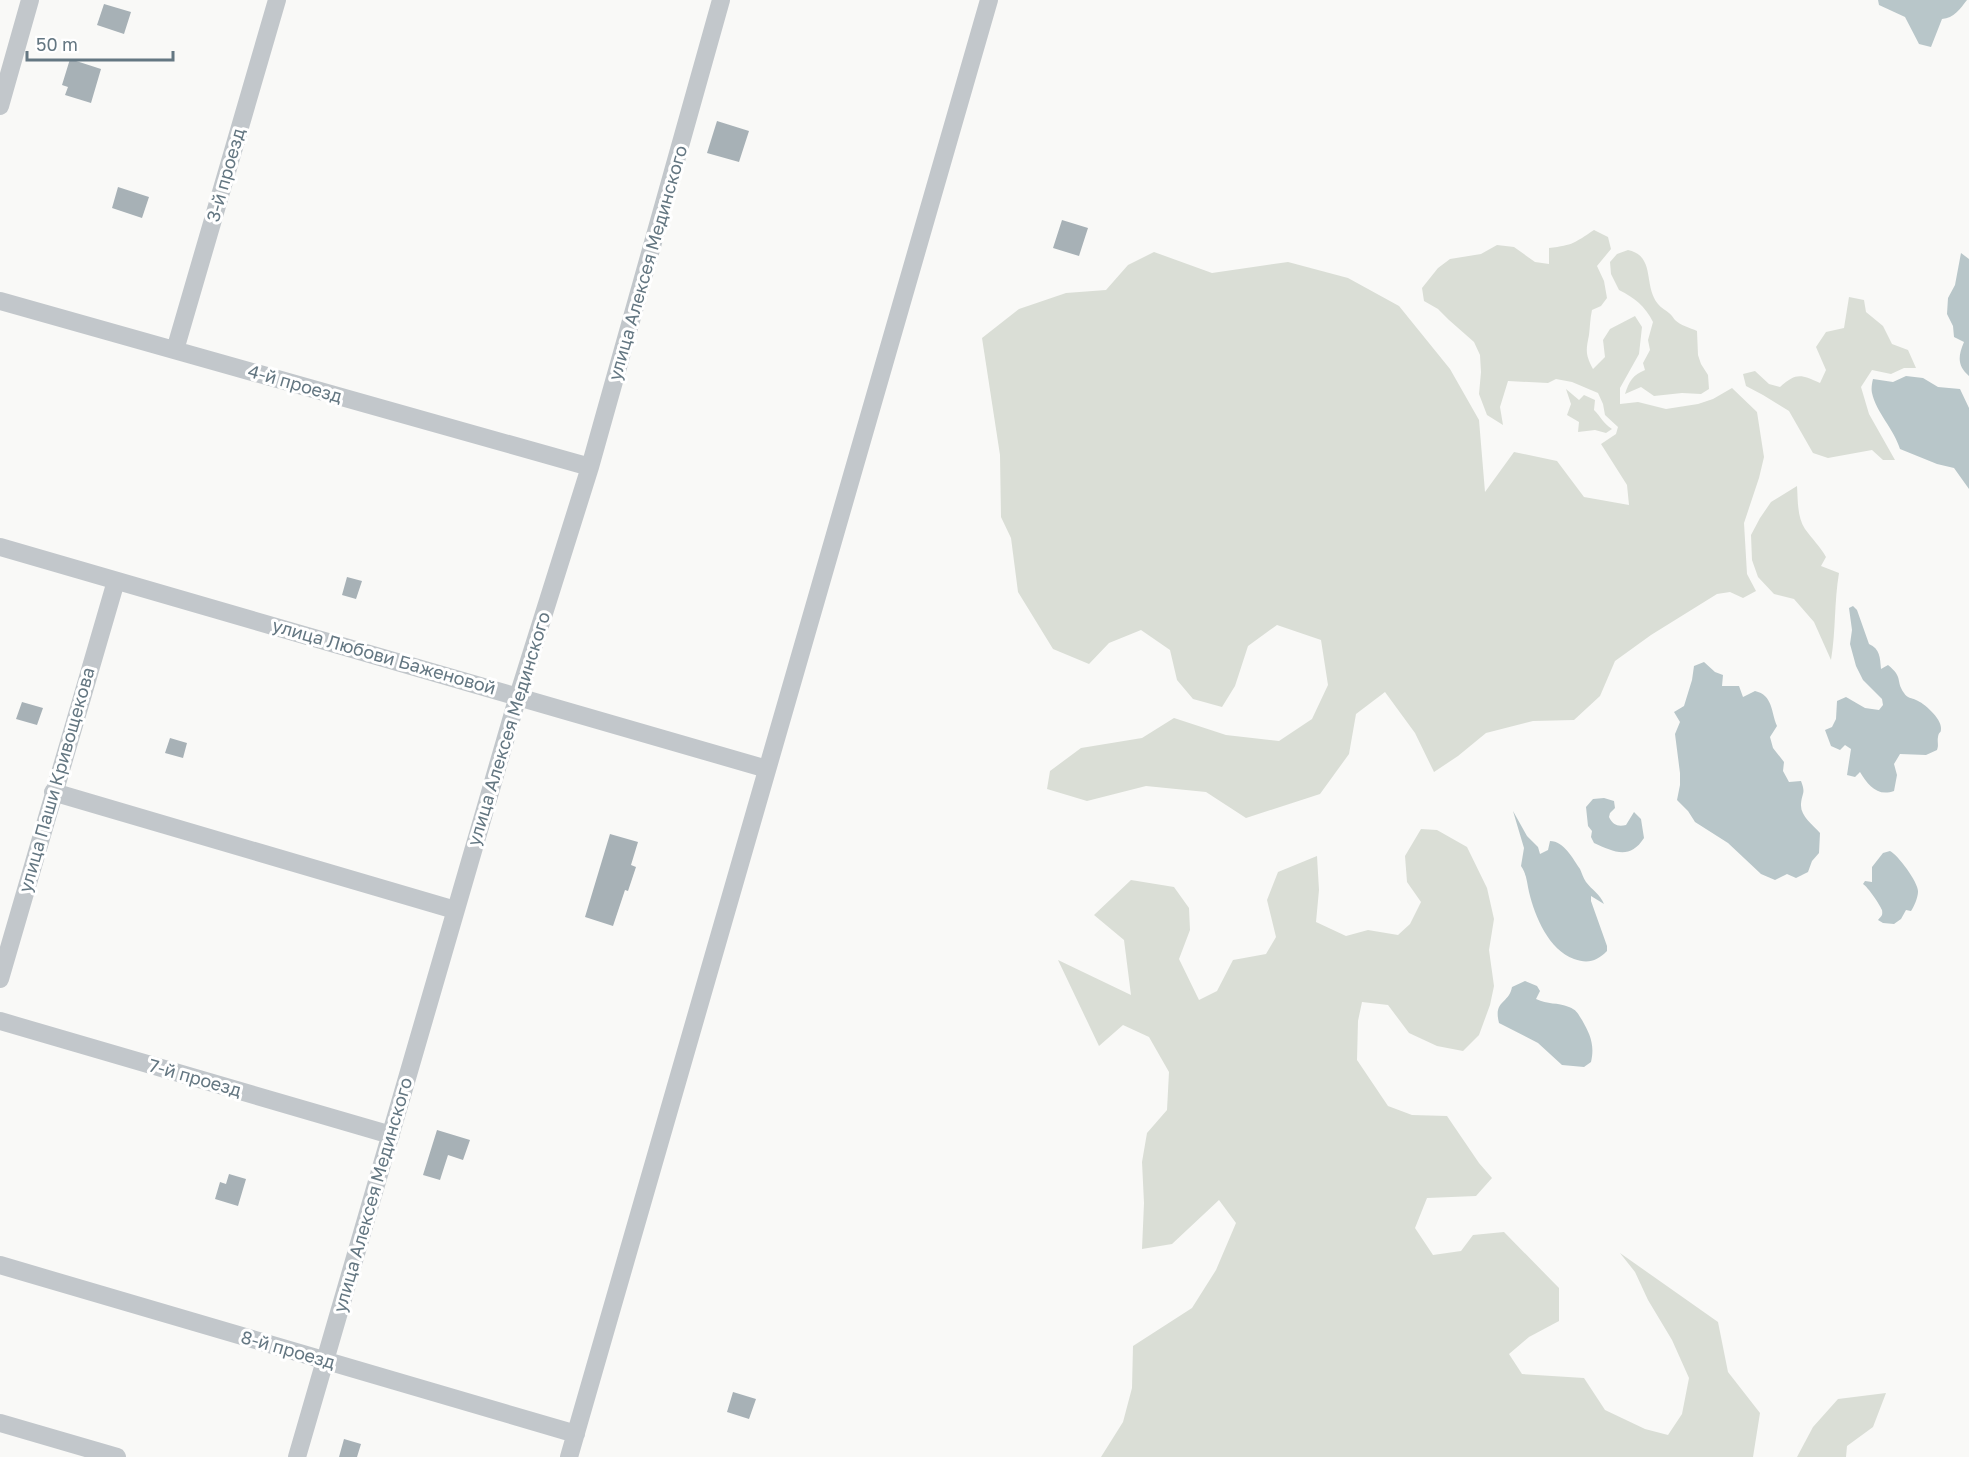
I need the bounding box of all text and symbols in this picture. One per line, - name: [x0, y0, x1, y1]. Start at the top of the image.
- scale bar: [27, 24, 172, 62]
- text: 50 m: [36, 33, 78, 55]
- street label: 3-й проезд: [201, 125, 249, 224]
- street label: улица Алексея Мединского: [603, 143, 691, 383]
- street label: 4-й проезд: [246, 359, 345, 407]
- street label: улица Алексея Мединского: [462, 609, 554, 848]
- street label: улица Любови Баженовой: [270, 614, 499, 699]
- street label: улица Паши Кривощекова: [13, 665, 99, 895]
- street label: 7-й проезд: [146, 1053, 244, 1101]
- street label: улица Алексея Мединского: [328, 1075, 416, 1315]
- street label: 8-й проезд: [239, 1325, 338, 1373]

